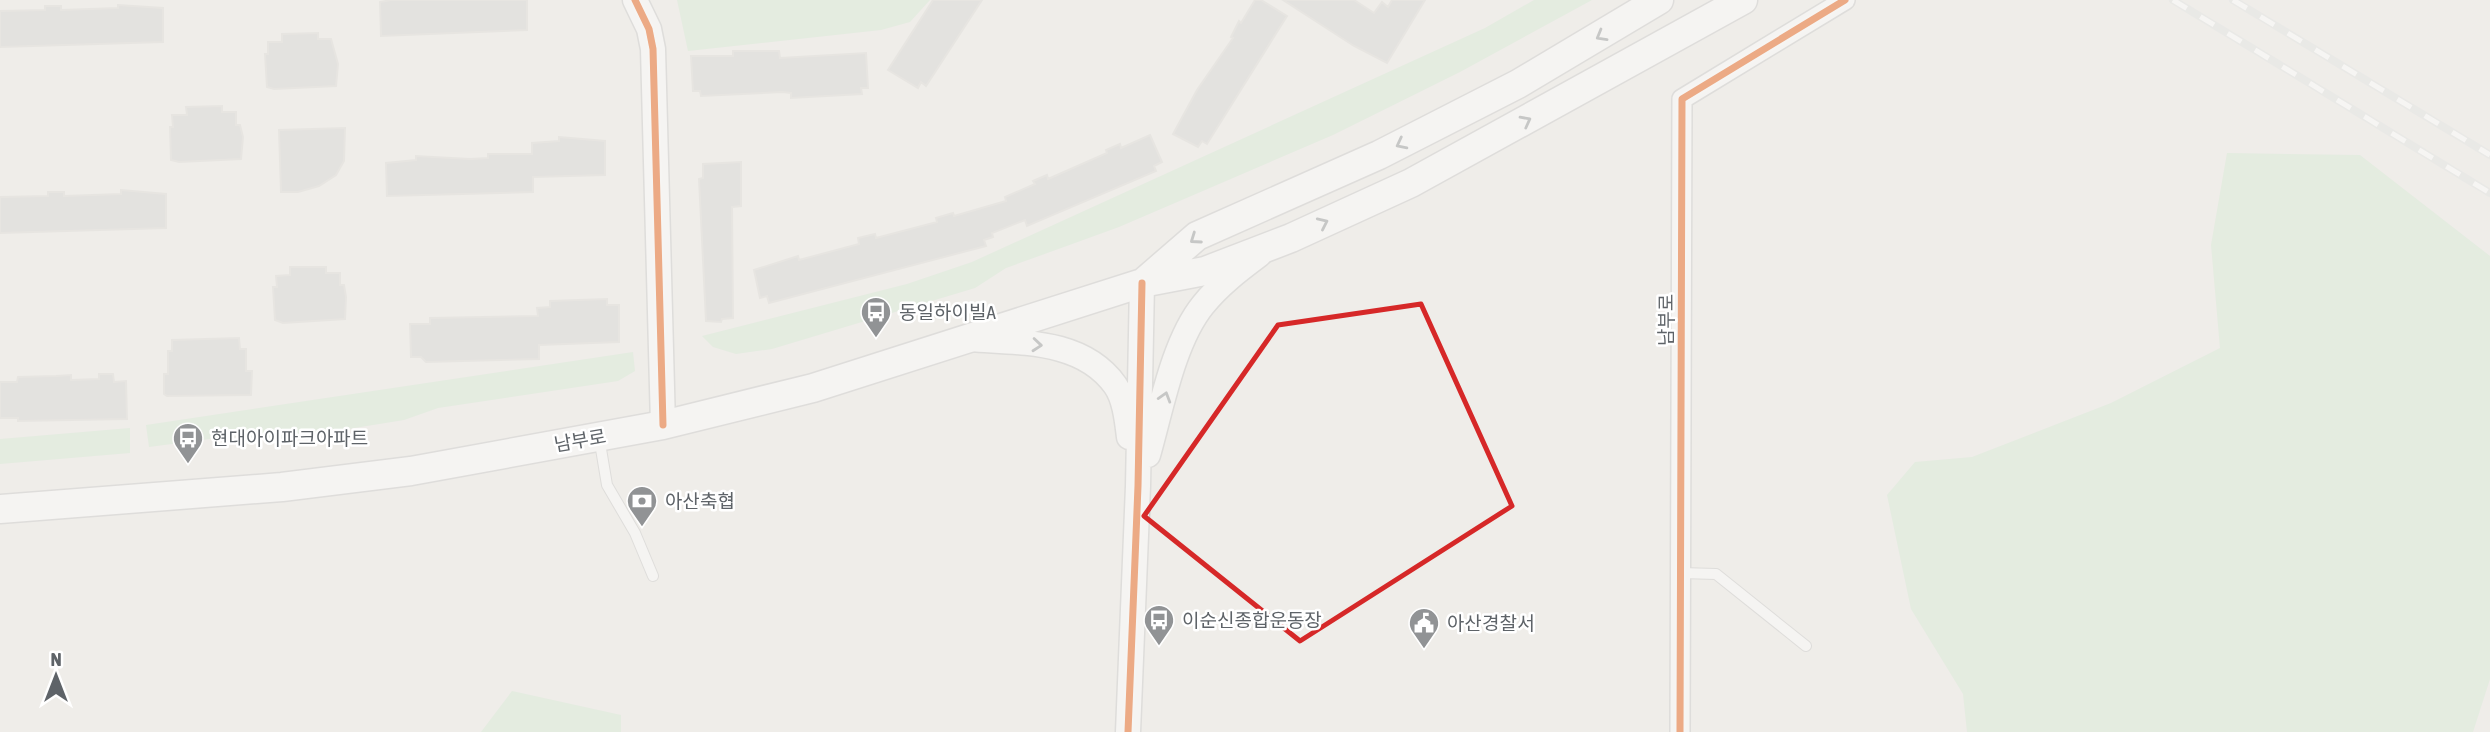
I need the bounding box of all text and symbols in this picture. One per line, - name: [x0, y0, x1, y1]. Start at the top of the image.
- one-way arrow: [1596, 28, 1608, 41]
- one-way arrow: [1518, 116, 1531, 129]
- one-way arrow: [1396, 135, 1408, 149]
- one-way arrow: [1316, 218, 1328, 232]
- one-way arrow: [1190, 231, 1203, 243]
- street label: 남부로: [1655, 294, 1677, 346]
- bus stop icon: 동일하이빌A: [859, 295, 893, 339]
- place label: 동일하이빌A: [899, 301, 996, 323]
- one-way arrow: [1032, 337, 1043, 352]
- one-way arrow: [1156, 392, 1171, 404]
- bus stop icon: 현대아이파크아파트: [171, 421, 205, 465]
- street label: 남부로: [552, 425, 608, 455]
- place label: 현대아이파크아파트: [211, 427, 368, 449]
- bank icon: 아산축협: [625, 484, 659, 528]
- place label: 아산축협: [665, 490, 735, 512]
- bus stop icon: 이순신종합운동장: [1142, 603, 1176, 647]
- public building icon: 아산경찰서: [1407, 606, 1441, 650]
- place label: 이순신종합운동장: [1182, 609, 1322, 631]
- place label: 아산경찰서: [1447, 612, 1534, 634]
- north arrow: [21, 641, 91, 711]
- text: N: [50, 648, 62, 670]

